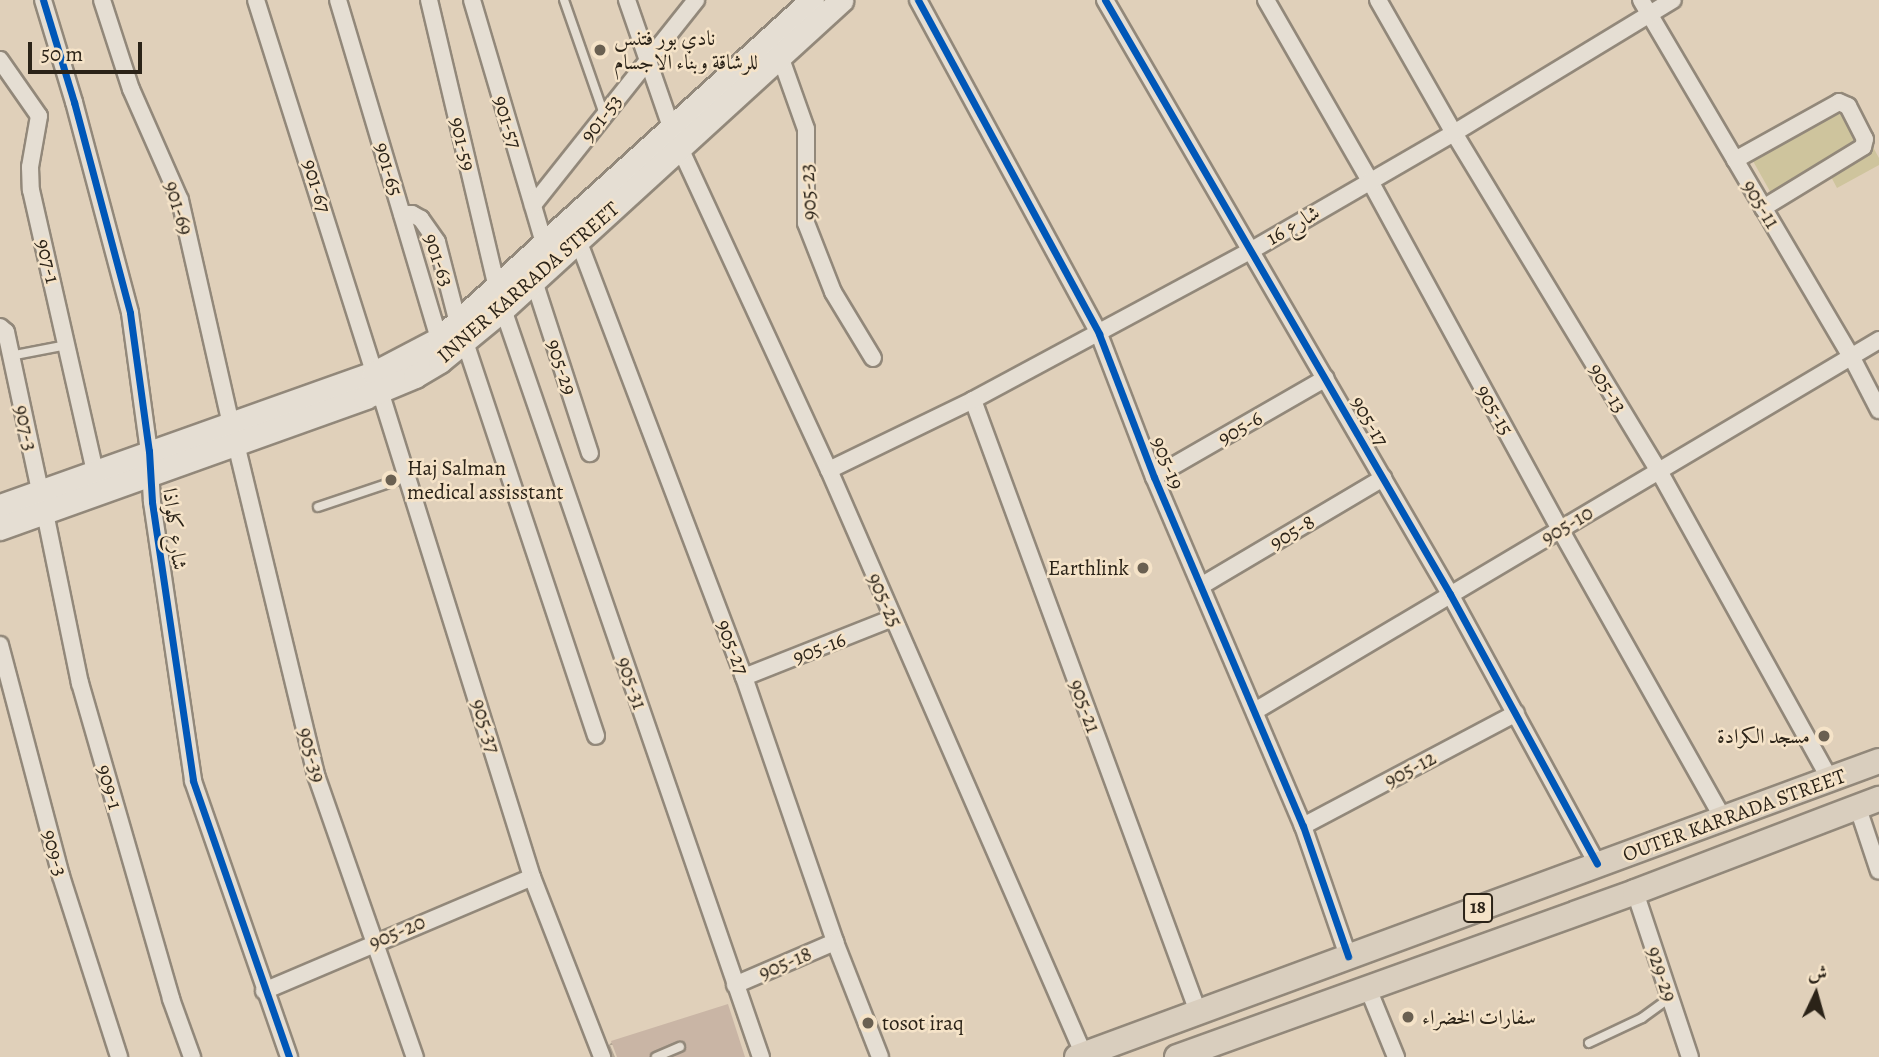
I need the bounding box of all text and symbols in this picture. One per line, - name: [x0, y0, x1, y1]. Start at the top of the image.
- place label: نادي بور فتنس للرشاقة وبناء الاجسام: [614, 25, 758, 75]
- scale bar: [32, 28, 145, 72]
- text: 50 m: [41, 40, 83, 68]
- marker: نادي بور فتنس للرشاقة وبناء الاجسام: [592, 42, 608, 58]
- street label: 901-53: [575, 89, 627, 147]
- street label: 901-57: [488, 93, 528, 151]
- street label: 901-59: [445, 115, 481, 173]
- street label: 901-65: [369, 139, 409, 199]
- street label: 901-67: [297, 156, 337, 216]
- street label: 905-23: [794, 163, 822, 221]
- street label: 905-11: [1737, 175, 1785, 233]
- street label: 901-69: [159, 178, 199, 238]
- street label: INNER KARRADA STREET: [432, 196, 624, 368]
- street label: شارع 16: [1262, 200, 1324, 250]
- street label: 901-63: [418, 230, 460, 290]
- street label: 907-1: [30, 236, 66, 286]
- street label: 905-29: [541, 336, 583, 398]
- street label: 905-13: [1583, 359, 1633, 417]
- street label: 905-15: [1471, 380, 1519, 440]
- street label: 905-17: [1346, 391, 1394, 451]
- street label: 907-3: [9, 403, 43, 453]
- street label: 905-6: [1213, 405, 1267, 451]
- street label: 905-19: [1146, 433, 1190, 493]
- place label: Haj Salman medical assisstant: [407, 455, 563, 505]
- marker: Haj Salman medical assisstant: [381, 470, 401, 490]
- street label: شارع كلواذا: [157, 486, 193, 572]
- street label: 905-10: [1536, 500, 1598, 550]
- street label: 905-8: [1265, 509, 1319, 555]
- place label: Earthlink: [1048, 555, 1129, 581]
- marker: Earthlink: [1135, 560, 1151, 576]
- street label: 905-25: [862, 569, 908, 631]
- street label: 905-27: [711, 616, 755, 678]
- street label: 905-16: [789, 626, 849, 670]
- street label: 905-31: [611, 654, 653, 712]
- street label: 905-21: [1064, 676, 1106, 736]
- street label: 905-37: [466, 696, 506, 756]
- place label: مسجد الكرادة: [1717, 723, 1810, 749]
- street label: 905-39: [293, 725, 331, 785]
- marker: مسجد الكرادة: [1816, 728, 1832, 744]
- street label: 905-12: [1380, 745, 1440, 793]
- street label: 909-1: [92, 762, 128, 812]
- street label: OUTER KARRADA STREET: [1619, 763, 1849, 867]
- street label: 909-3: [37, 827, 73, 879]
- road number: 18: [1462, 893, 1494, 924]
- street label: 905-20: [365, 909, 429, 955]
- street label: 905-18: [755, 941, 815, 985]
- street label: 929-29: [1641, 943, 1683, 1005]
- north arrow: [1781, 959, 1851, 1029]
- text: ش: [1807, 959, 1828, 987]
- place label: سفارات الخضراء: [1422, 1004, 1536, 1030]
- marker: سفارات الخضراء: [1400, 1009, 1416, 1025]
- place label: tosot iraq: [882, 1010, 964, 1036]
- marker: tosot iraq: [860, 1015, 876, 1031]

